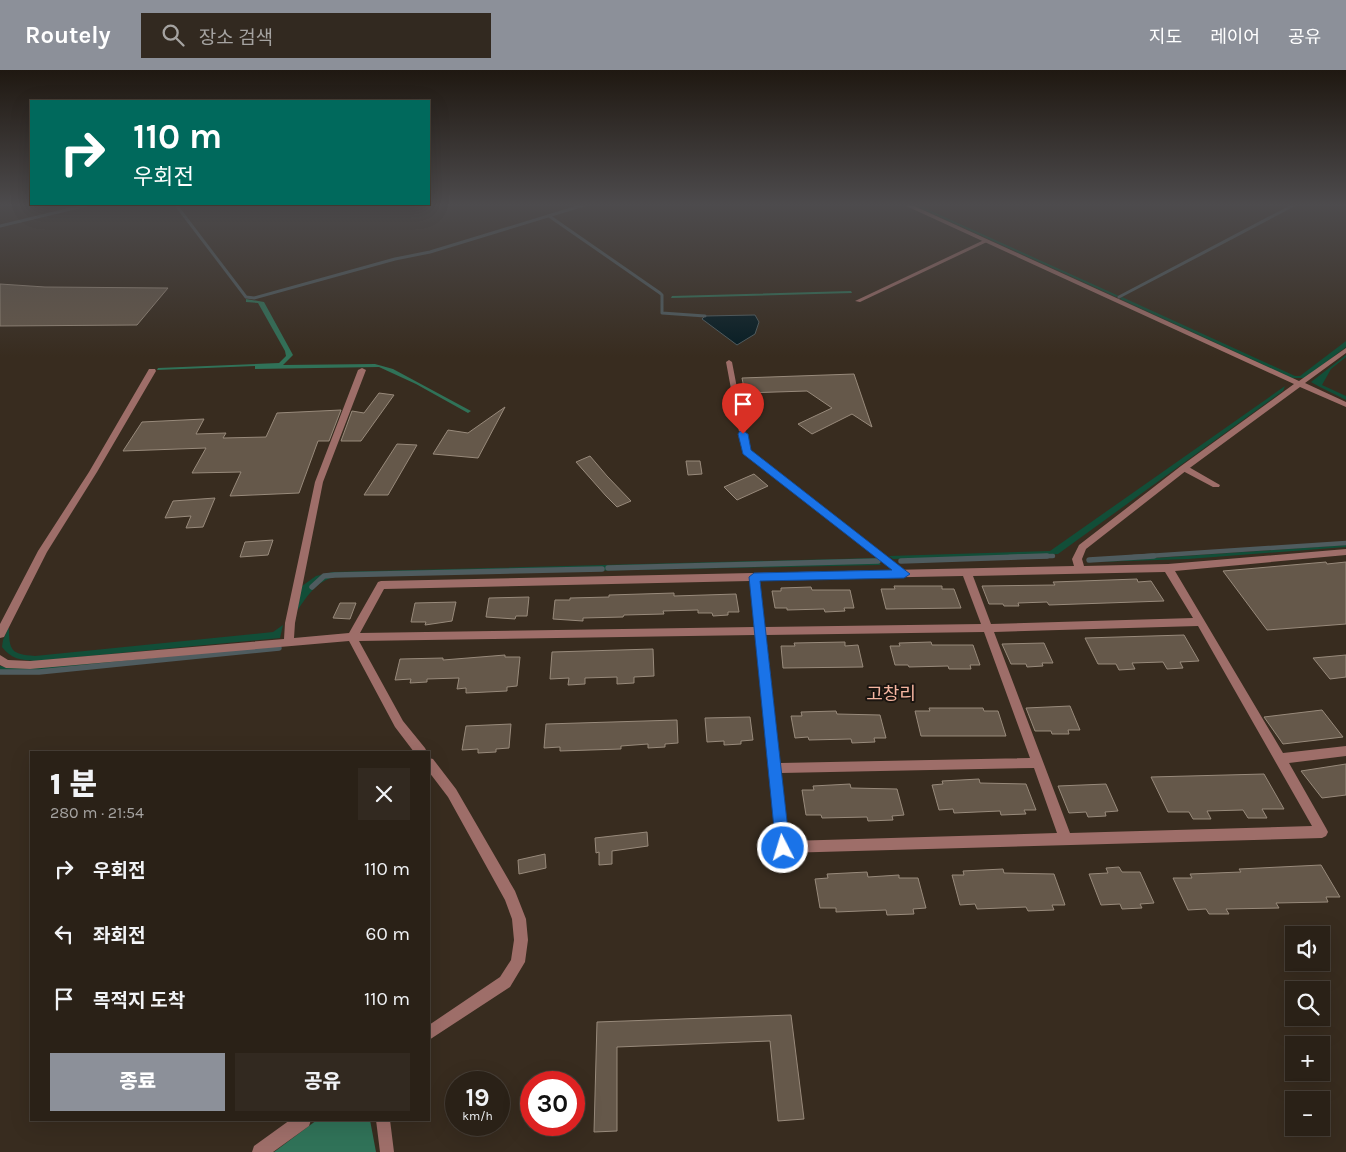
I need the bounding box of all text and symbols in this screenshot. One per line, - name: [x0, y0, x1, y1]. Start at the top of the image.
- search box: [141, 13, 491, 58]
- text: Routely: [25, 21, 111, 49]
- icon: search: [159, 21, 187, 49]
- text: 지도: [1149, 26, 1182, 48]
- text: 레이어: [1210, 26, 1260, 48]
- text: 공유: [1288, 26, 1321, 48]
- text: 장소 검색: [199, 27, 273, 49]
- text: 110 m: [133, 116, 222, 157]
- icon: right: [50, 120, 115, 185]
- text: 우회전: [133, 164, 194, 190]
- pin: [722, 383, 764, 434]
- icon: arrive: [729, 390, 757, 418]
- district label: 고창리: [866, 683, 916, 705]
- text: 1 분: [50, 766, 97, 802]
- button: close: [358, 768, 410, 820]
- text: 280 m · 21:54: [50, 803, 144, 822]
- position arrow: [756, 821, 808, 873]
- icon: right: [50, 855, 78, 883]
- text: 110 m: [364, 858, 410, 880]
- text: 우회전: [93, 860, 145, 882]
- icon: left: [50, 920, 78, 948]
- text: 60 m: [366, 923, 410, 945]
- text: 좌회전: [93, 925, 145, 947]
- map controls: [1285, 926, 1330, 1136]
- button: sound: [1285, 926, 1330, 971]
- button: search: [1285, 981, 1330, 1026]
- icon: arrive: [50, 985, 78, 1013]
- text: 110 m: [364, 988, 410, 1010]
- text: 목적지 도착: [93, 990, 185, 1012]
- button: +: [1285, 1036, 1330, 1081]
- button: 종료: [50, 1053, 225, 1111]
- button: 공유: [235, 1053, 410, 1111]
- speed limit sign: 30: [520, 1071, 585, 1136]
- text: 19: [465, 1083, 490, 1112]
- button: −: [1285, 1091, 1330, 1136]
- text: km/h: [462, 1109, 493, 1123]

